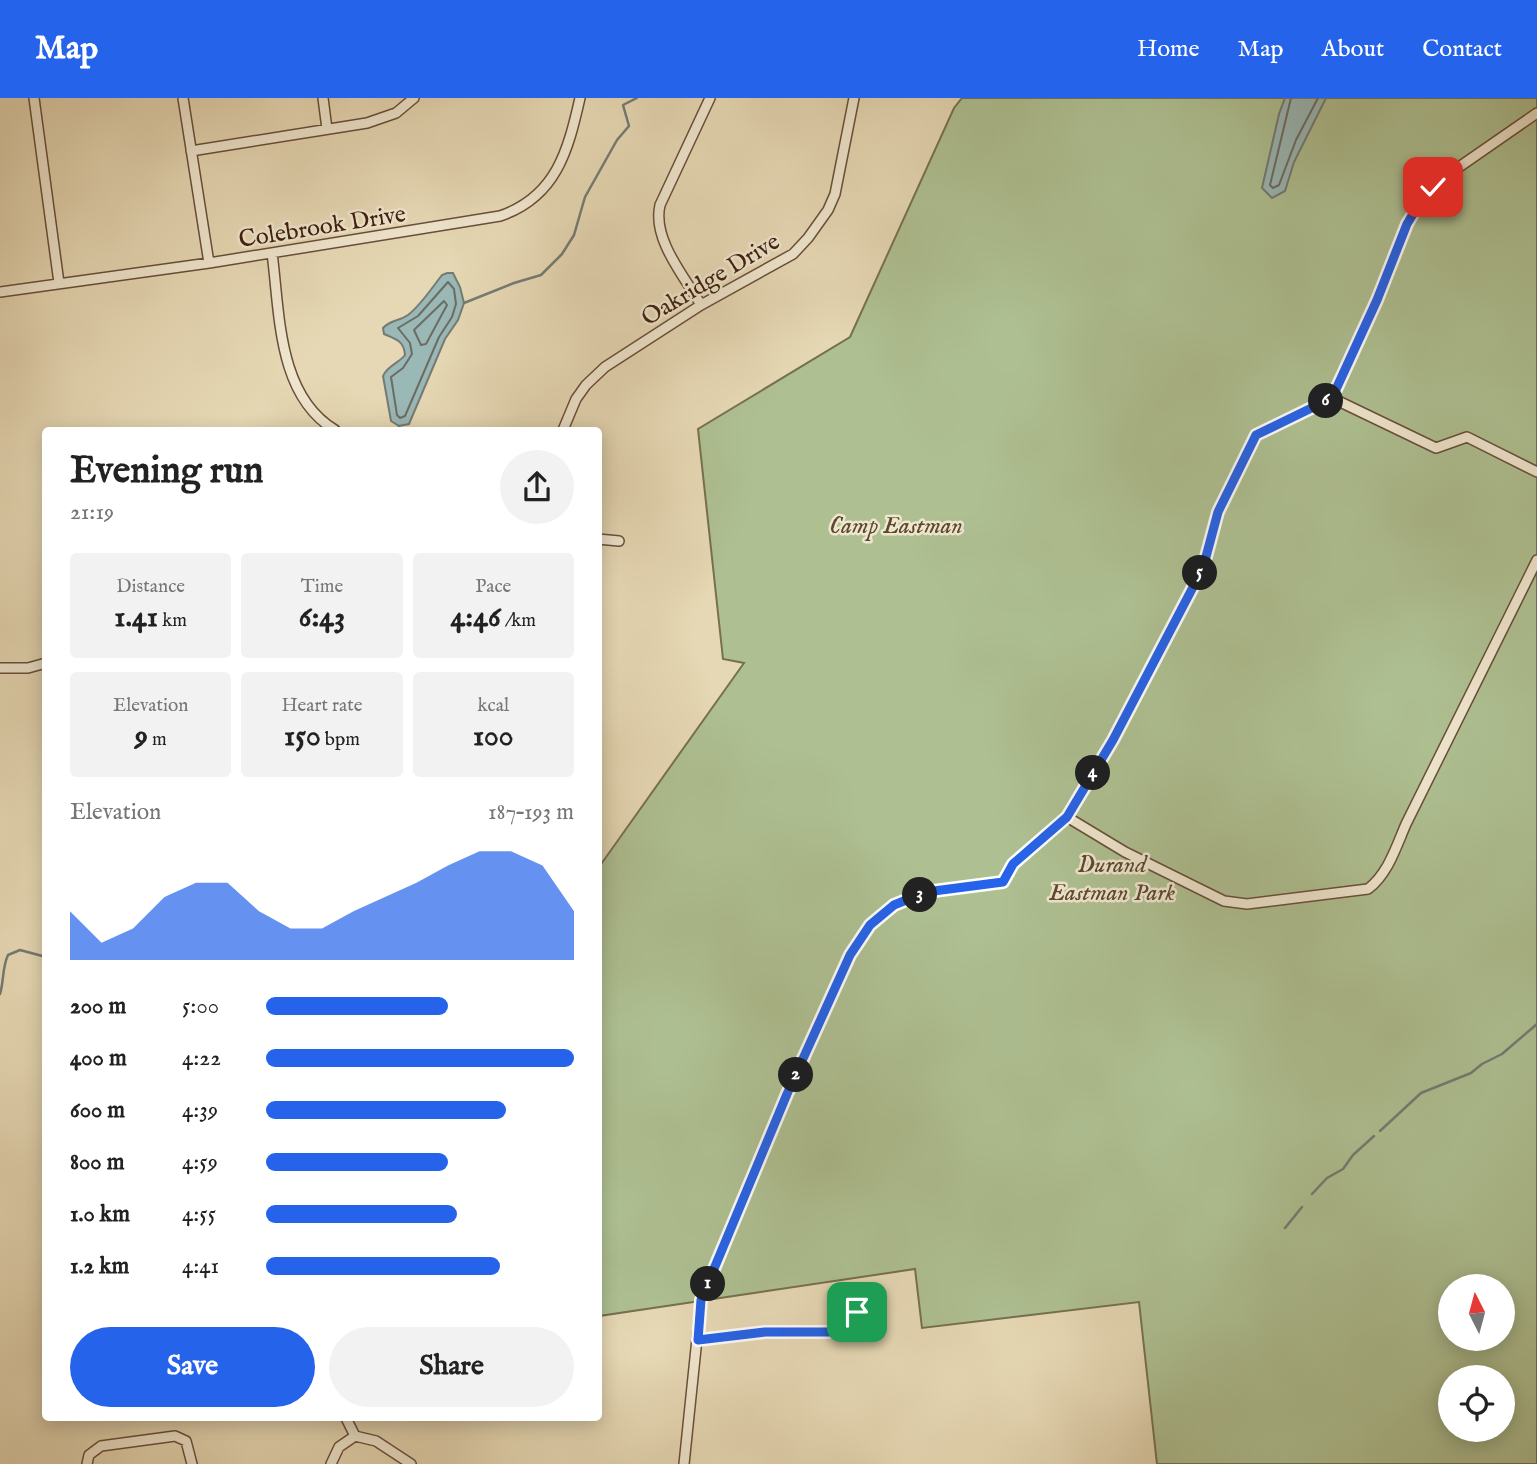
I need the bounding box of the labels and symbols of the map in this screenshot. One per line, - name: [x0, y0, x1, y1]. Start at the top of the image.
- pin: [1403, 157, 1463, 217]
- street label: Colebrook Drive: [236, 199, 408, 256]
- street label: Oakridge Drive: [636, 227, 786, 334]
- pin: 6: [1308, 384, 1344, 418]
- park label: Camp Eastman: [829, 511, 963, 542]
- pin: 5: [1182, 556, 1218, 590]
- pin: 4: [1076, 756, 1110, 790]
- park label: Durand Eastman Park: [1048, 850, 1175, 909]
- pin: 3: [902, 878, 937, 912]
- pin: 2: [778, 1058, 814, 1093]
- pin: 1: [690, 1266, 726, 1302]
- north arrow: [1438, 1274, 1516, 1351]
- pin: [827, 1282, 887, 1342]

